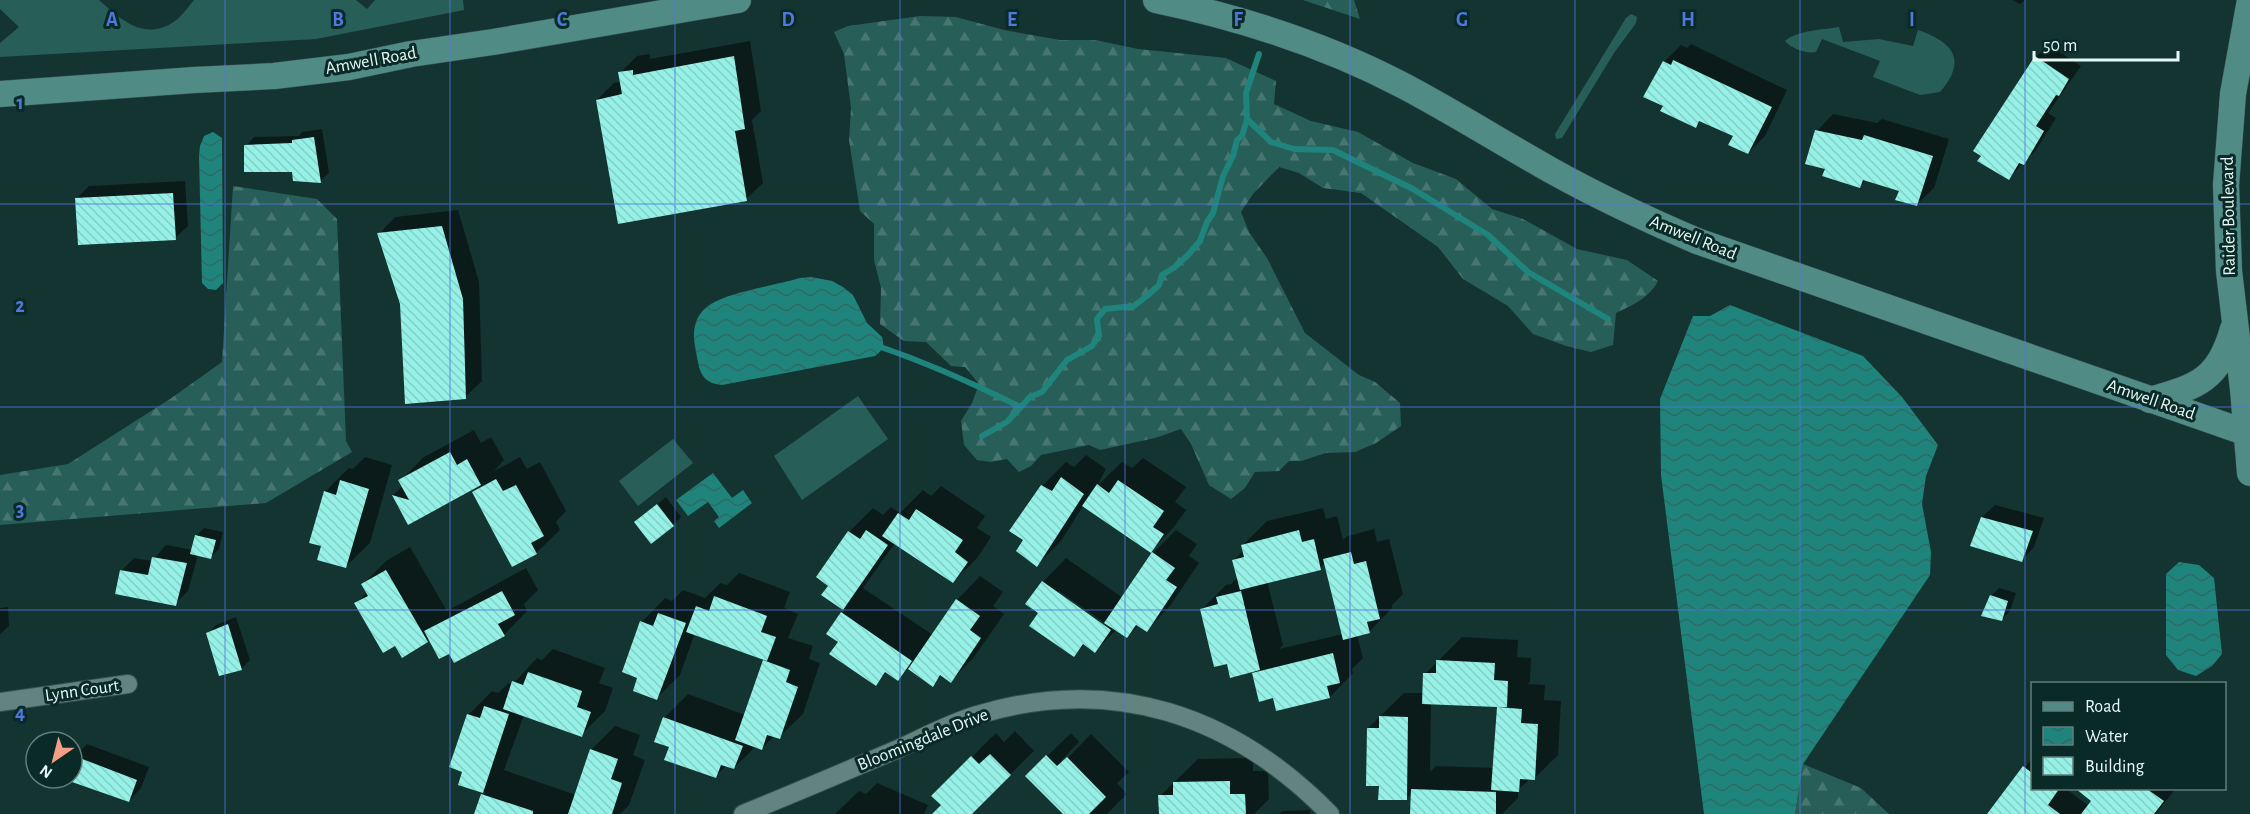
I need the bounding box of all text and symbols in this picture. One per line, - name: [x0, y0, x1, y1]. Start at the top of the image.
- text: A: [106, 10, 118, 30]
- text: B: [332, 10, 344, 30]
- text: C: [557, 10, 568, 30]
- text: D: [781, 10, 795, 30]
- text: E: [1007, 10, 1017, 30]
- text: F: [1233, 10, 1243, 30]
- text: G: [1456, 10, 1468, 30]
- text: H: [1681, 10, 1695, 30]
- text: I: [1909, 10, 1915, 30]
- scale bar: [2034, 24, 2178, 62]
- text: 50 m: [2043, 37, 2077, 55]
- street label: Amwell Road: [324, 44, 418, 78]
- text: 1: [16, 93, 24, 113]
- street label: Raider Boulevard: [2219, 156, 2239, 276]
- street label: Amwell Road: [1647, 212, 1739, 264]
- text: 2: [15, 296, 25, 316]
- street label: Amwell Road: [2105, 376, 2197, 424]
- text: 3: [16, 500, 24, 520]
- street label: Lynn Court: [44, 677, 120, 705]
- legend: [2031, 682, 2226, 790]
- text: Road: [2085, 698, 2121, 716]
- text: 4: [15, 703, 25, 723]
- street label: Bloomingdale Drive: [855, 706, 991, 774]
- text: Water: [2085, 728, 2128, 746]
- north arrow: [24, 730, 84, 790]
- text: Building: [2085, 758, 2145, 776]
- text: N: [37, 762, 55, 781]

